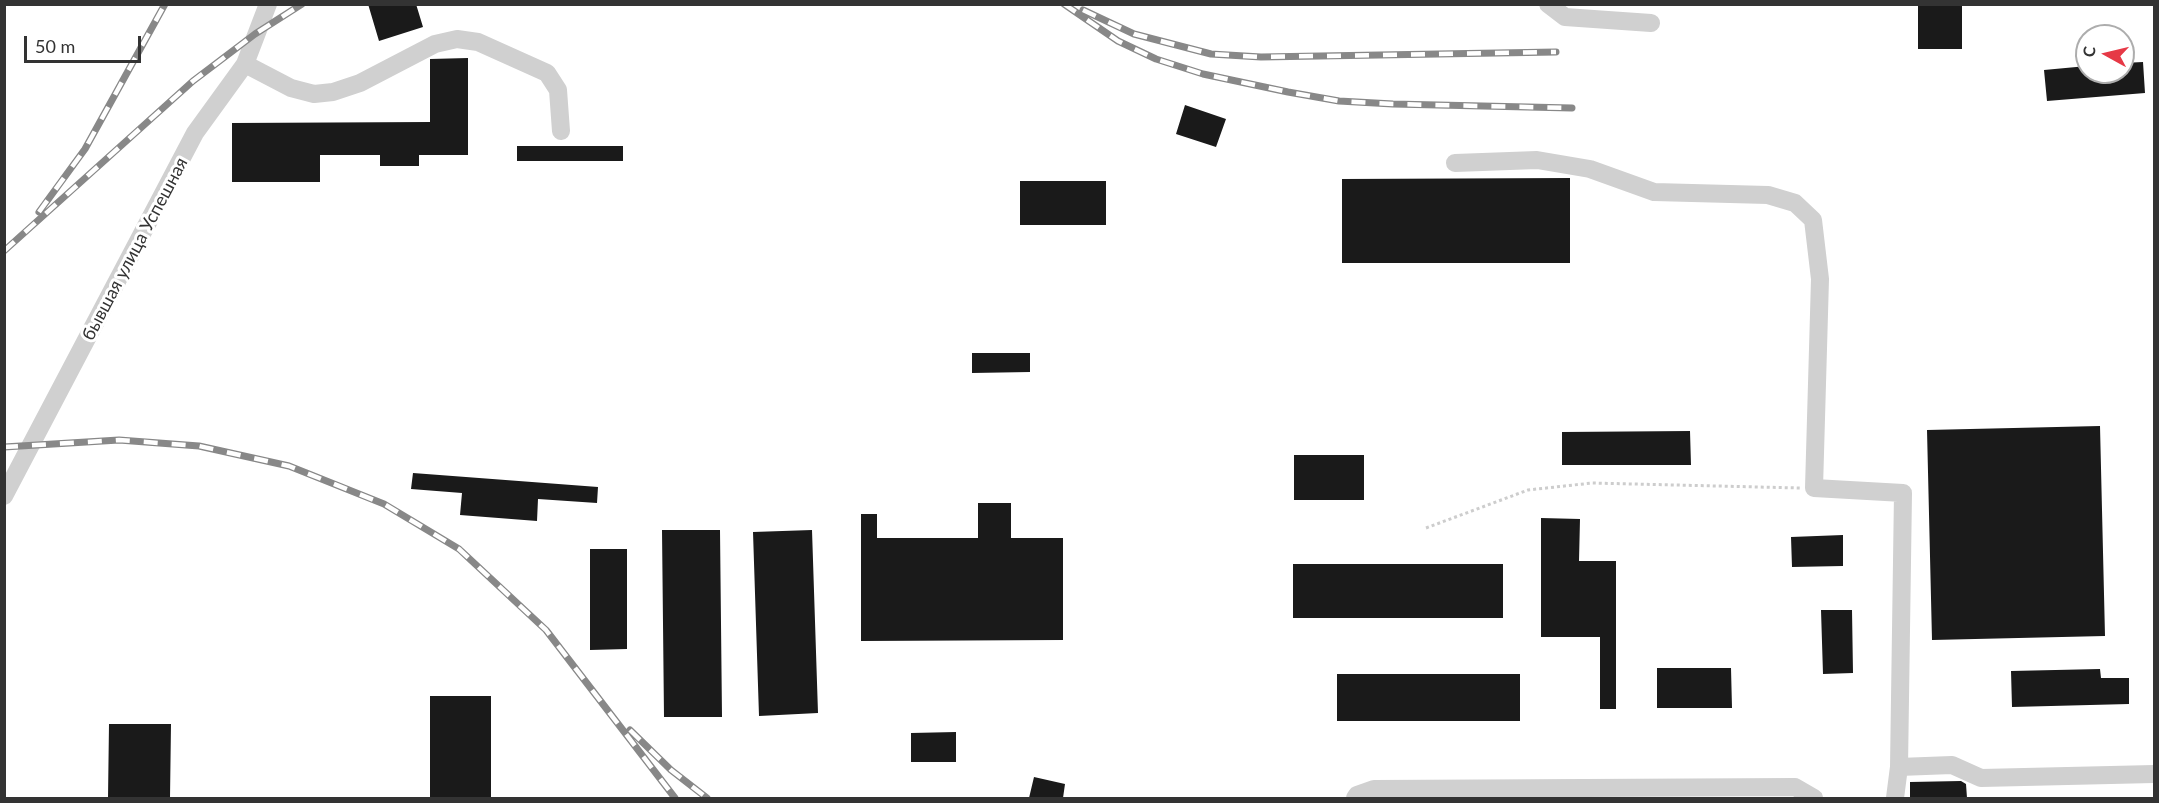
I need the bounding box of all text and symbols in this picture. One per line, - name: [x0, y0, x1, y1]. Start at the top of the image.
- scale bar: [27, 24, 144, 62]
- north arrow: [2075, 24, 2135, 84]
- text: 50 m: [35, 35, 75, 57]
- text: С: [2079, 45, 2099, 58]
- street label: бывшая улица Успешная: [78, 154, 192, 344]

